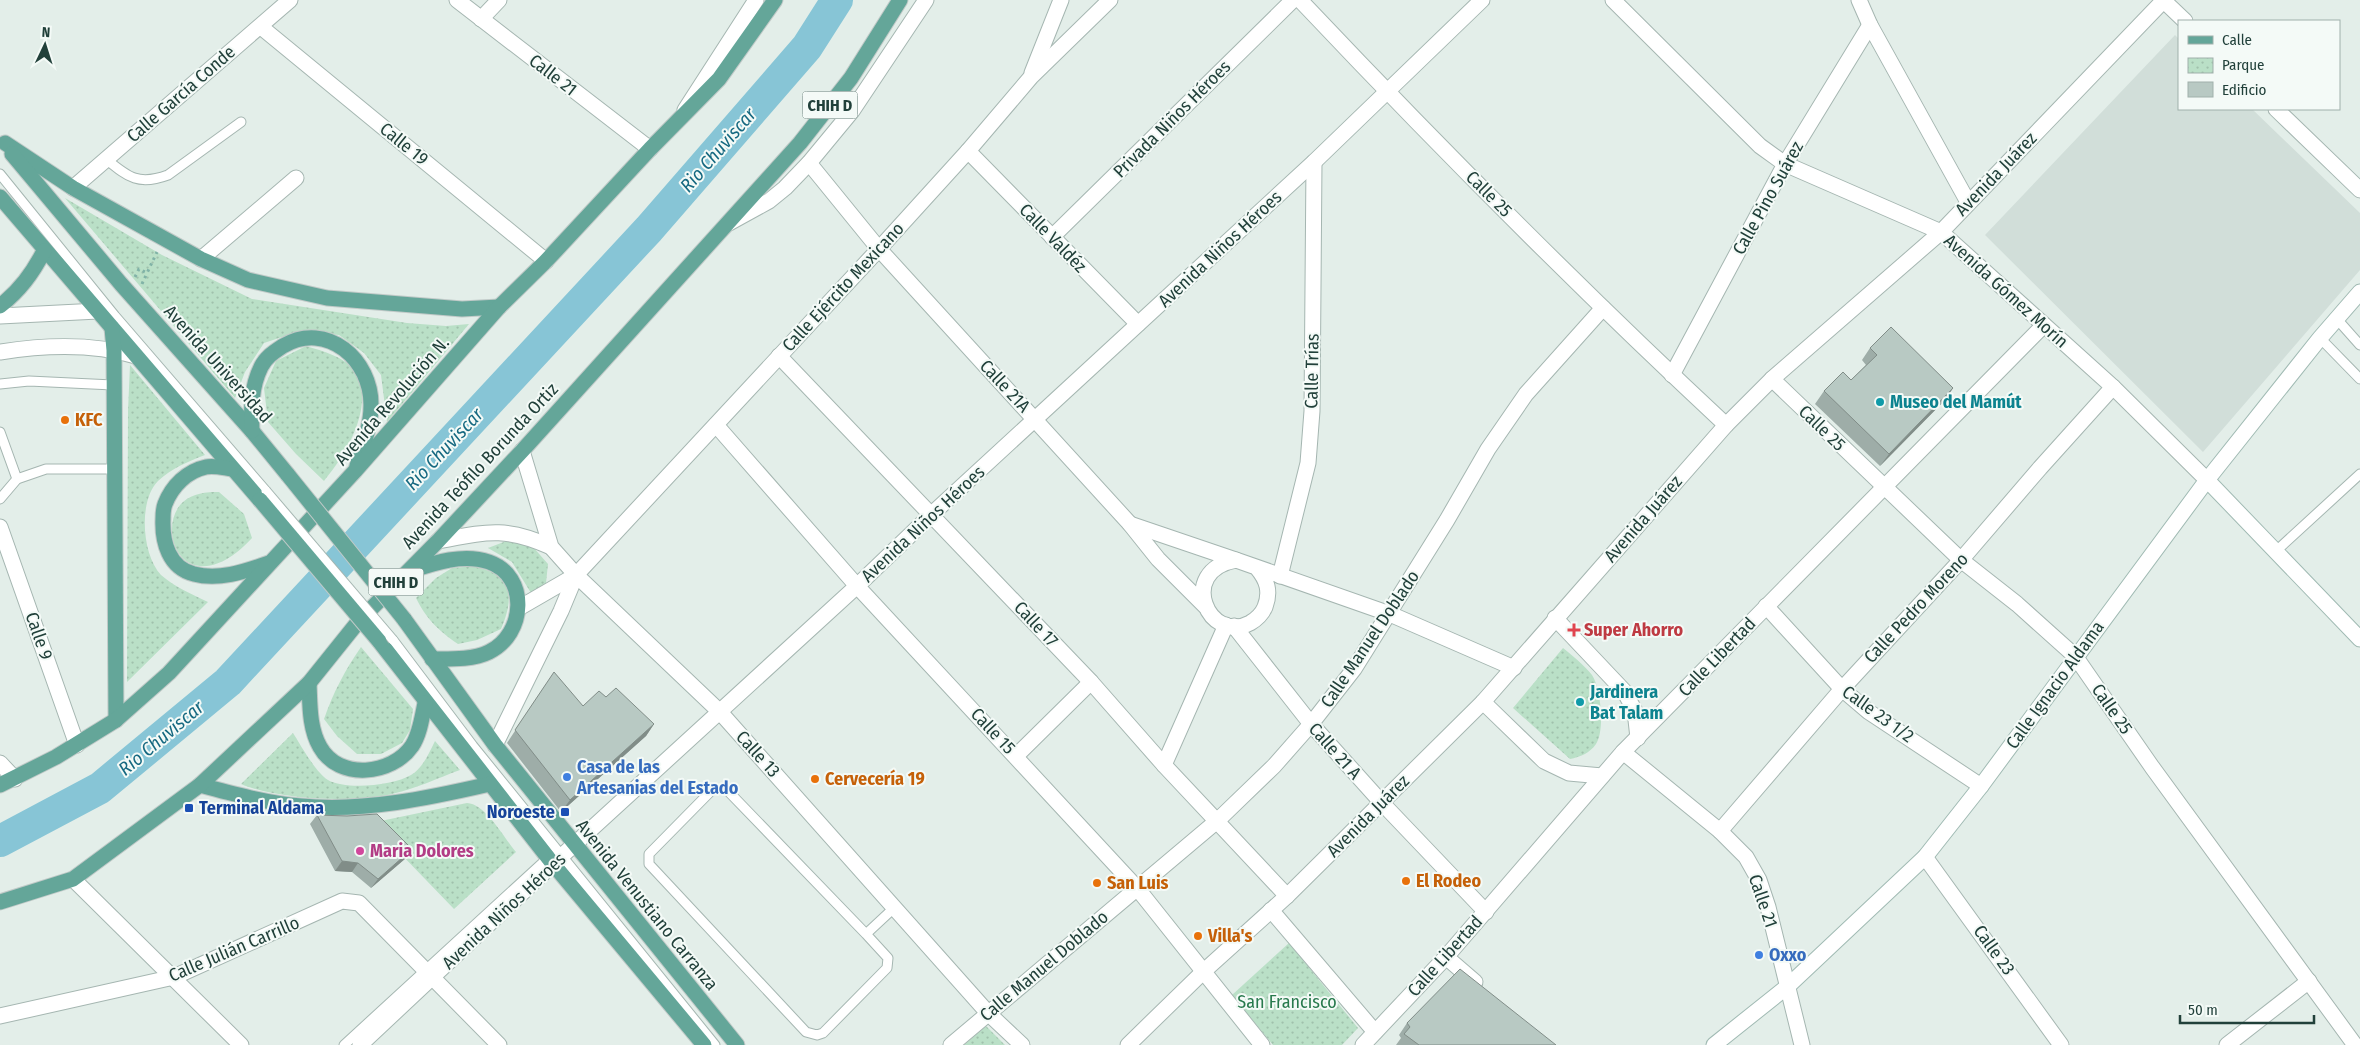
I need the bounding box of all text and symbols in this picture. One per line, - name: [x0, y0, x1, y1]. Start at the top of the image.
- north arrow: [20, 20, 70, 70]
- legend: [2178, 20, 2340, 110]
- text: N: [41, 24, 51, 41]
- text: Calle: [2222, 31, 2252, 49]
- street label: Calle García Conde: [122, 41, 240, 147]
- street label: Calle 21: [525, 49, 581, 101]
- street label: Privada Niños Héroes: [1109, 55, 1236, 182]
- text: Parque: [2222, 56, 2265, 74]
- text: Edificio: [2222, 81, 2267, 99]
- road number: CHIH D: [802, 92, 858, 118]
- water label: Rio Chuviscar: [675, 102, 762, 197]
- street label: Calle 19: [375, 118, 433, 170]
- street label: Avenida Juárez: [1951, 128, 2041, 220]
- street label: Calle Pino Suárez: [1728, 138, 1808, 258]
- street label: Calle 25: [1461, 166, 1517, 222]
- street label: Avenida Niños Héroes: [1154, 186, 1287, 312]
- street label: Calle Valdéz: [1015, 199, 1091, 277]
- street label: Calle Ejército Mexicano: [777, 218, 909, 356]
- street label: Avenida Gómez Morín: [1939, 230, 2073, 352]
- street label: Avenida Universidad: [159, 301, 277, 427]
- street label: Avenida Revolución N.: [330, 332, 454, 470]
- street label: Calle Trías: [1300, 333, 1324, 409]
- street label: Calle 21A: [975, 355, 1035, 417]
- street label: Avenida Teófilo Borunda Ortiz: [397, 378, 563, 554]
- place label: Museo del Mamút: [1890, 391, 2022, 413]
- marker: Museo del Mamút: [1874, 396, 1886, 408]
- street label: Calle 25: [1794, 401, 1850, 455]
- water label: Rio Chuviscar: [400, 402, 489, 495]
- place label: KFC: [75, 409, 103, 431]
- marker: KFC: [59, 414, 71, 426]
- street label: Avenida Niños Héroes: [857, 461, 990, 587]
- street label: Avenida Juárez: [1599, 471, 1687, 567]
- street label: Calle Pedro Moreno: [1859, 548, 1973, 668]
- street label: Calle Manuel Doblado: [1316, 566, 1424, 712]
- road number: CHIH D: [368, 568, 424, 596]
- street label: Calle 17: [1009, 597, 1063, 651]
- street label: Calle 9: [21, 609, 57, 663]
- street label: Calle Libertad: [1674, 613, 1760, 701]
- street label: Calle Ignacio Aldama: [2001, 617, 2109, 753]
- place label: Super Ahorro: [1584, 619, 1683, 641]
- marker: Super Ahorro: [1568, 624, 1580, 636]
- street label: Calle 25: [2087, 680, 2137, 738]
- place label: Jardinera Bat Talam: [1589, 681, 1663, 724]
- street label: Calle 23 1/2: [1838, 681, 1918, 747]
- water label: Rio Chuviscar: [114, 695, 209, 780]
- marker: Jardinera Bat Talam: [1574, 696, 1586, 708]
- street label: Calle 15: [966, 703, 1020, 759]
- street label: Calle 21 A: [1304, 718, 1366, 784]
- street label: Calle 13: [731, 726, 785, 782]
- place label: Casa de las Artesanias del Estado: [576, 756, 739, 799]
- place label: Cervecería 19: [825, 768, 925, 790]
- street label: Avenida Juárez: [1322, 770, 1414, 862]
- marker: Casa de las Artesanias del Estado: [561, 771, 573, 783]
- marker: Cervecería 19: [809, 773, 821, 785]
- place label: Terminal Aldama: [199, 797, 324, 819]
- place label: Noroeste: [487, 801, 555, 823]
- marker: Terminal Aldama: [183, 802, 195, 814]
- marker: Noroeste: [559, 806, 571, 818]
- street label: Avenida Venustiano Carranza: [571, 815, 723, 995]
- place label: Maria Dolores: [370, 840, 474, 862]
- marker: Maria Dolores: [354, 845, 366, 857]
- street label: Avenida Niños Héroes: [438, 848, 571, 974]
- place label: El Rodeo: [1416, 870, 1481, 892]
- place label: San Luis: [1107, 872, 1169, 894]
- street label: Calle 21: [1744, 872, 1782, 930]
- marker: El Rodeo: [1400, 875, 1412, 887]
- marker: San Luis: [1091, 877, 1103, 889]
- street label: Calle Manuel Doblado: [975, 906, 1113, 1026]
- street label: Calle Libertad: [1403, 911, 1487, 1001]
- street label: Calle Julián Carrillo: [165, 912, 303, 986]
- street label: Calle 23: [1969, 921, 2019, 979]
- place label: Villa's: [1207, 925, 1252, 947]
- marker: Villa's: [1192, 930, 1204, 942]
- place label: Oxxo: [1769, 944, 1807, 966]
- marker: Oxxo: [1753, 949, 1765, 961]
- park label: San Francisco: [1237, 991, 1337, 1013]
- scale bar: [2180, 992, 2314, 1024]
- text: 50 m: [2188, 1001, 2218, 1019]

